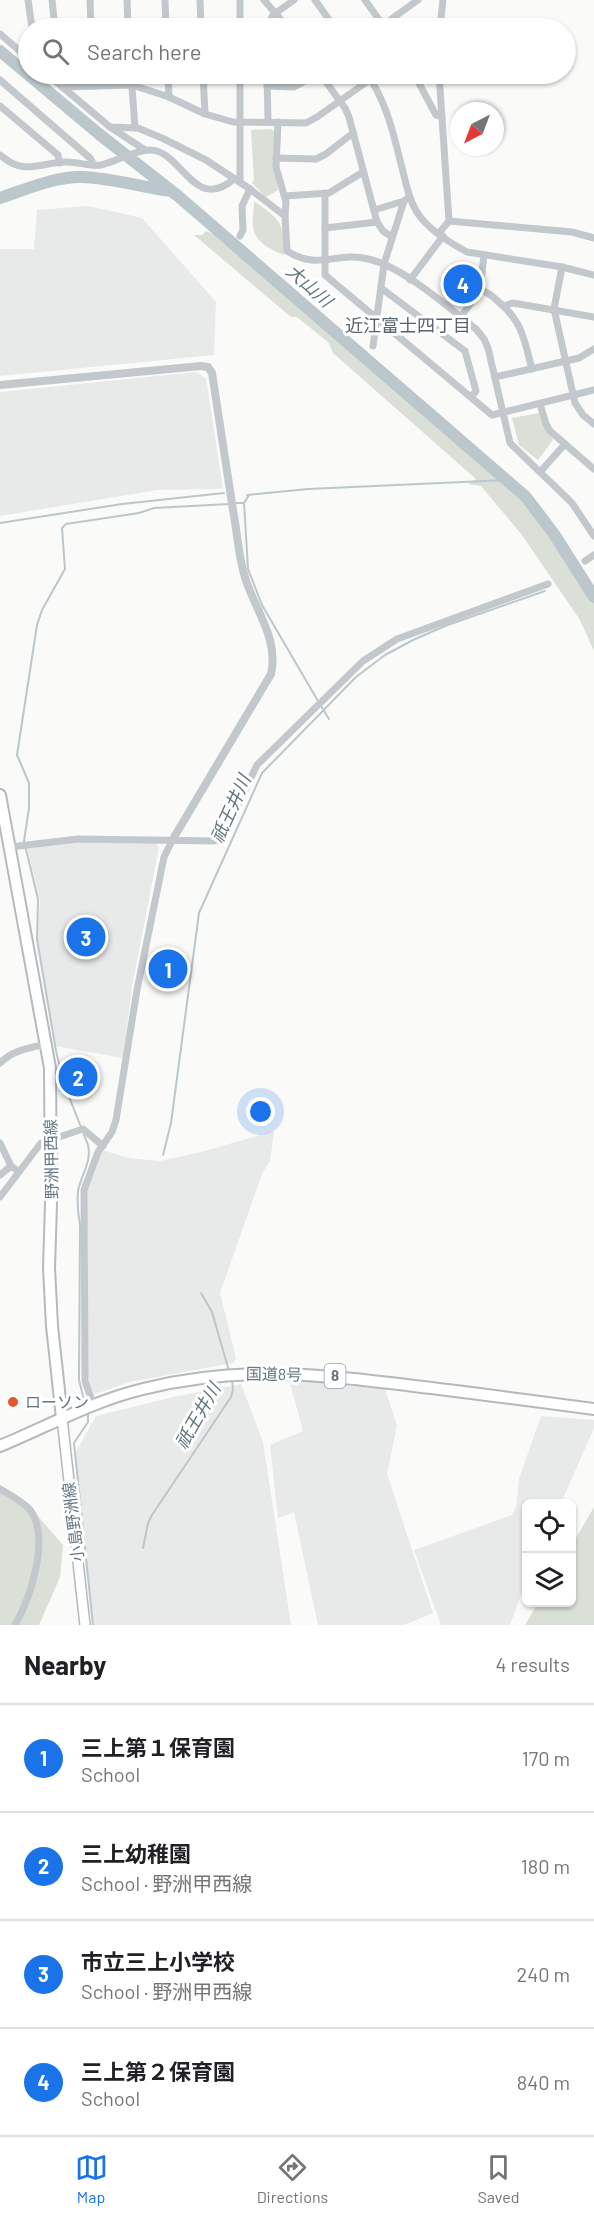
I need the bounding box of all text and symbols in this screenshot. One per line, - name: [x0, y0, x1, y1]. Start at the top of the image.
- search box: [18, 18, 576, 84]
- icon: search: [39, 35, 72, 68]
- text: Search here: [87, 38, 201, 64]
- north arrow: [450, 102, 504, 156]
- water label: 大山川: [282, 259, 339, 313]
- pin: 4: [444, 262, 482, 306]
- district label: 近江富士四丁目: [345, 314, 471, 336]
- water label: 祇王井川: [205, 769, 256, 846]
- pin: 3: [66, 914, 106, 960]
- pin: 1: [148, 946, 188, 992]
- pin: 2: [58, 1054, 98, 1100]
- your location: [246, 1097, 275, 1126]
- street label: 野洲甲西線: [40, 1119, 61, 1199]
- street label: 国道8号: [246, 1364, 302, 1383]
- road number: 8: [324, 1364, 346, 1388]
- water label: 祇王井川: [170, 1377, 226, 1452]
- place label: ローソン: [25, 1392, 89, 1411]
- marker: ローソン: [6, 1395, 20, 1409]
- street label: 小島野洲線: [58, 1481, 87, 1563]
- map controls: [522, 1499, 576, 1607]
- button: locate: [522, 1499, 576, 1553]
- button: layers: [522, 1553, 576, 1607]
- text: Nearby: [24, 1649, 106, 1680]
- text: 4 results: [495, 1652, 570, 1676]
- text: 三上第１保育園: [81, 1734, 235, 1760]
- text: 1: [40, 1746, 47, 1770]
- text: 170 m: [522, 1746, 570, 1770]
- text: School: [81, 1762, 140, 1786]
- text: 三上幼稚園: [81, 1840, 191, 1866]
- text: 2: [38, 1854, 49, 1878]
- text: 180 m: [521, 1854, 570, 1878]
- text: School · 野洲甲西線: [81, 1871, 252, 1895]
- text: 市立三上小学校: [81, 1948, 235, 1974]
- text: 3: [38, 1962, 49, 1986]
- text: 240 m: [516, 1962, 570, 1986]
- text: School · 野洲甲西線: [81, 1979, 252, 2003]
- text: 三上第２保育園: [81, 2058, 235, 2084]
- text: 4: [37, 2070, 50, 2094]
- text: 840 m: [517, 2070, 570, 2094]
- text: School: [81, 2086, 140, 2110]
- tab: Map: [75, 2151, 108, 2206]
- tab: Directions: [257, 2151, 328, 2206]
- tab: Saved: [477, 2151, 519, 2206]

